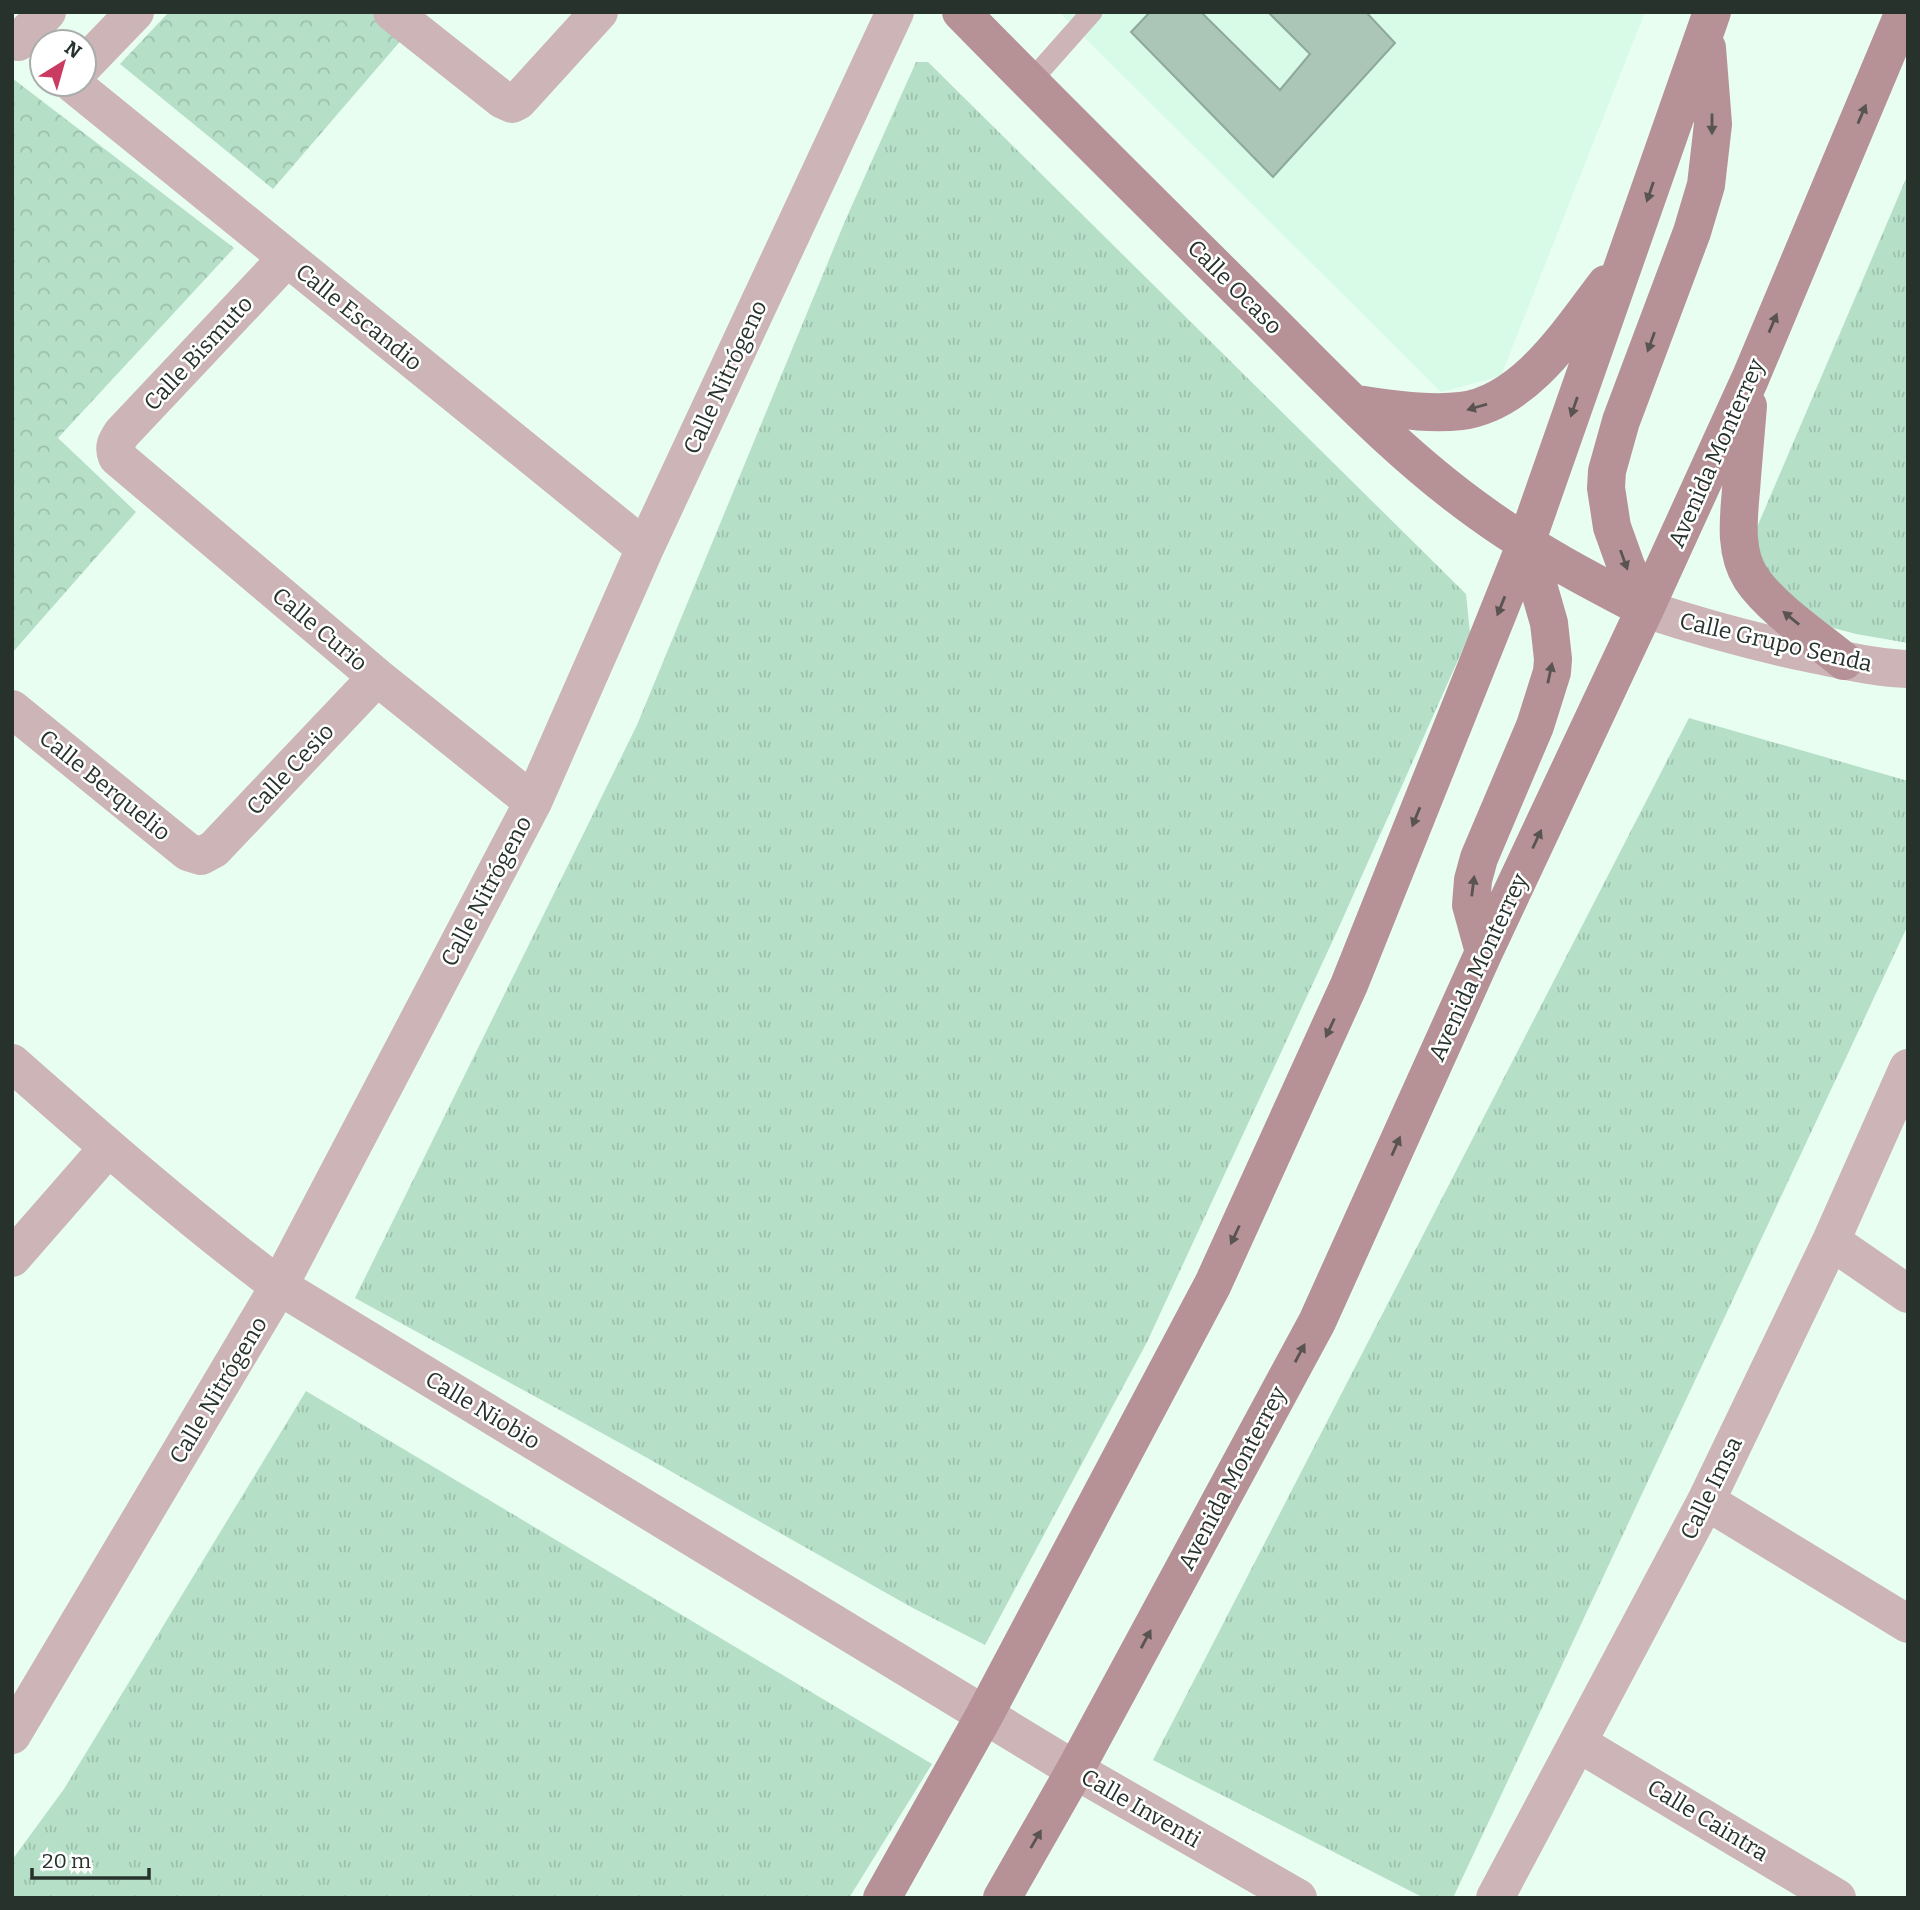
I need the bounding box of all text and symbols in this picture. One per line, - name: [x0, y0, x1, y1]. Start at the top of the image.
- north arrow: [28, 28, 98, 98]
- text: N: [60, 36, 86, 64]
- one-way arrow: [1856, 103, 1867, 124]
- one-way arrow: [1706, 114, 1718, 136]
- one-way arrow: [1644, 182, 1655, 203]
- street label: Calle Ocaso: [1182, 234, 1288, 340]
- street label: Calle Escandio: [290, 258, 428, 376]
- street label: Calle Bismuto: [138, 290, 258, 416]
- street label: Calle Nitrógeno: [677, 296, 773, 458]
- one-way arrow: [1768, 313, 1779, 334]
- one-way arrow: [1645, 332, 1656, 353]
- street label: Avenida Monterrey: [1662, 354, 1771, 552]
- one-way arrow: [1568, 396, 1579, 417]
- one-way arrow: [1466, 402, 1487, 412]
- one-way arrow: [1619, 549, 1630, 570]
- street label: Calle Curio: [267, 581, 373, 677]
- one-way arrow: [1495, 596, 1506, 617]
- street label: Calle Grupo Senda: [1677, 606, 1875, 678]
- one-way arrow: [1783, 610, 1801, 625]
- one-way arrow: [1545, 662, 1556, 684]
- street label: Calle Cesio: [240, 717, 340, 821]
- street label: Calle Berquelio: [34, 723, 176, 847]
- one-way arrow: [1411, 807, 1422, 828]
- street label: Calle Nitrógeno: [435, 811, 537, 971]
- one-way arrow: [1531, 829, 1543, 849]
- street label: Avenida Monterrey: [1422, 868, 1534, 1065]
- one-way arrow: [1468, 875, 1479, 897]
- one-way arrow: [1324, 1018, 1336, 1038]
- one-way arrow: [1391, 1136, 1402, 1157]
- one-way arrow: [1229, 1225, 1241, 1245]
- street label: Calle Nitrógeno: [163, 1311, 273, 1469]
- one-way arrow: [1294, 1343, 1306, 1362]
- street label: Calle Niobio: [420, 1365, 546, 1455]
- street label: Avenida Monterrey: [1172, 1381, 1293, 1574]
- street label: Calle Imsa: [1674, 1432, 1748, 1544]
- one-way arrow: [1140, 1629, 1151, 1649]
- street label: Calle Inventi: [1076, 1763, 1206, 1854]
- street label: Calle Caintra: [1642, 1773, 1774, 1867]
- one-way arrow: [1030, 1829, 1042, 1848]
- scale bar: [32, 1836, 149, 1880]
- text: 20 m: [42, 1848, 91, 1874]

